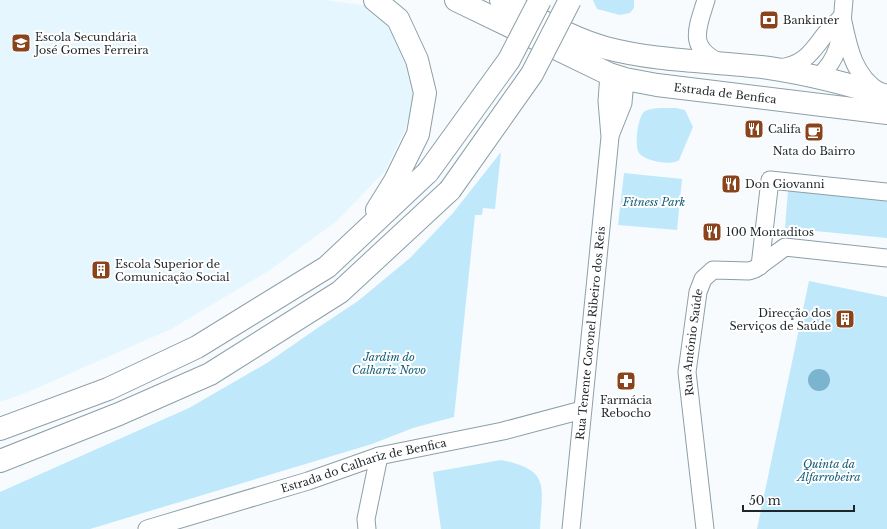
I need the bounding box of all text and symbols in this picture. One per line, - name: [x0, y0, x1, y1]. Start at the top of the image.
- bank icon: Bankinter: [758, 9, 780, 31]
- place label: Bankinter: [783, 13, 840, 27]
- place label: Escola Secundária José Gomes Ferreira: [33, 30, 150, 57]
- school or university icon: Escola Secundária José Gomes Ferreira: [10, 32, 32, 54]
- street label: Estrada de Benfica: [673, 80, 778, 107]
- restaurant icon: Califa: [743, 118, 765, 140]
- cafe icon: Nata do Bairro: [803, 121, 825, 143]
- place label: Califa: [768, 122, 802, 136]
- place label: Nata do Bairro: [773, 144, 855, 158]
- restaurant icon: Don Giovanni: [720, 173, 742, 195]
- place label: Don Giovanni: [745, 177, 825, 191]
- park label: Fitness Park: [622, 195, 686, 209]
- restaurant icon: 100 Montaditos: [701, 221, 723, 243]
- street label: Rua Tenente Coronel Ribeiro dos Reis: [573, 225, 608, 441]
- place label: 100 Montaditos: [726, 225, 814, 239]
- place label: Escola Superior de Comunicação Social: [115, 257, 230, 284]
- building icon: Escola Superior de Comunicação Social: [90, 259, 112, 281]
- street label: Rua António Saúde: [680, 286, 706, 397]
- place label: Direcção dos Serviços de Saúde: [729, 306, 831, 333]
- building icon: Direcção dos Serviços de Saúde: [834, 308, 856, 330]
- park label: Jardim do Calhariz Novo: [352, 350, 426, 377]
- pharmacy icon: Farmácia Rebocho: [615, 370, 637, 392]
- place label: Farmácia Rebocho: [600, 393, 653, 420]
- street label: Estrada do Calhariz de Benfica: [279, 435, 449, 496]
- park label: Quinta da Alfarrobeira: [796, 457, 860, 484]
- scale bar: [743, 487, 854, 513]
- text: 50 m: [749, 493, 781, 508]

